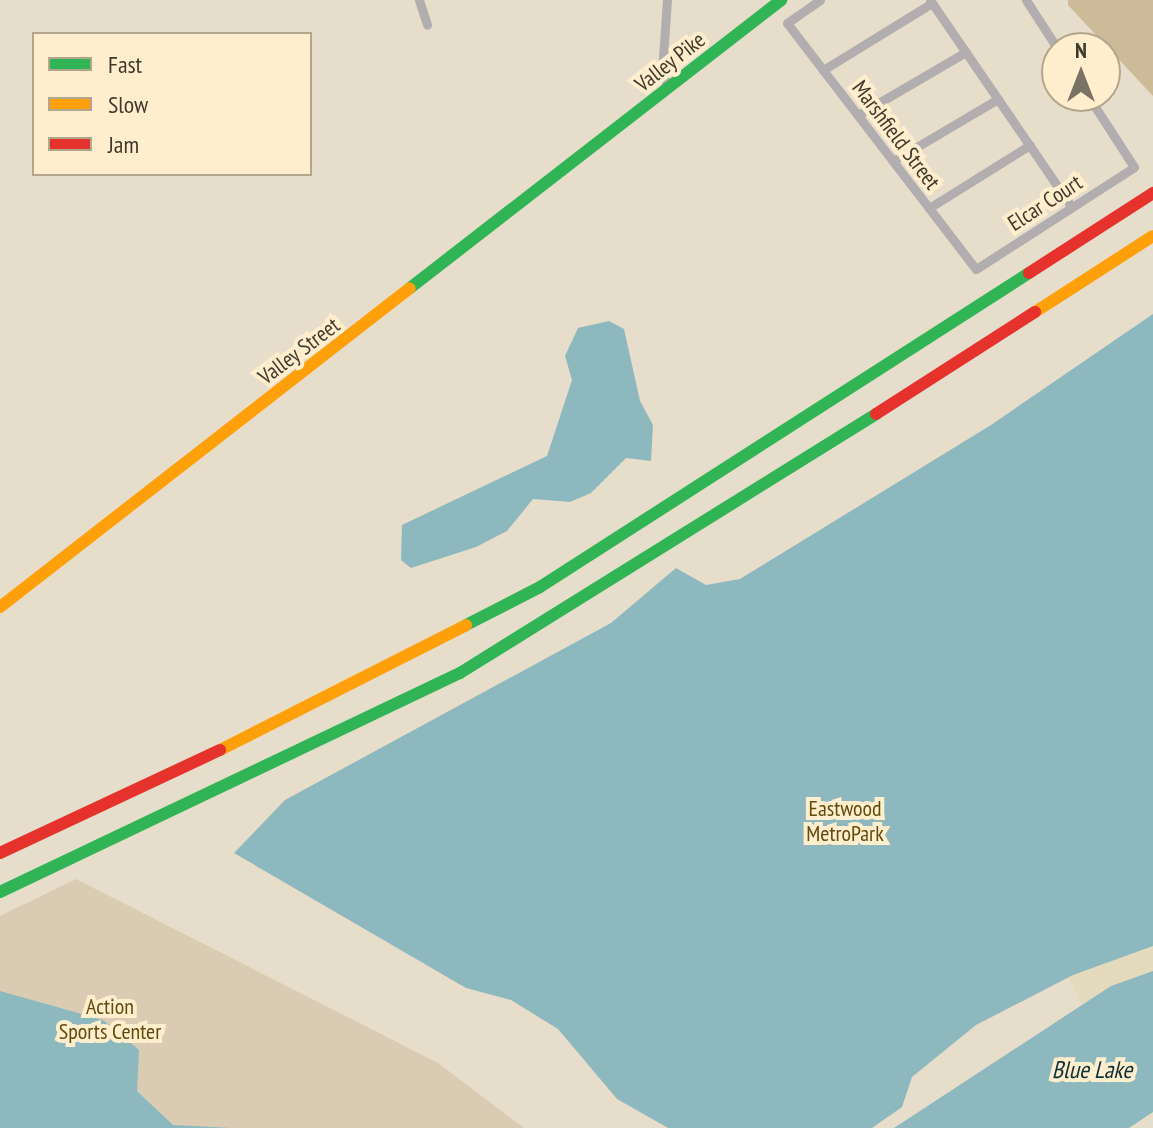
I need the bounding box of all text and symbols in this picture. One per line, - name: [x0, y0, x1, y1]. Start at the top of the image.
- street label: Valley Pike: [630, 26, 710, 98]
- legend: [32, 32, 312, 176]
- north arrow: [1041, 32, 1121, 112]
- text: N: [1075, 36, 1087, 64]
- text: Fast: [108, 49, 142, 80]
- street label: Marshfield Street: [846, 75, 946, 195]
- text: Slow: [108, 89, 148, 120]
- text: Jam: [108, 129, 139, 160]
- street label: Elcar Court: [1003, 169, 1087, 237]
- street label: Valley Street: [253, 312, 345, 390]
- park label: Eastwood MetroPark: [806, 795, 884, 846]
- park label: Action Sports Center: [59, 993, 161, 1044]
- water label: Blue Lake: [1052, 1056, 1132, 1084]

